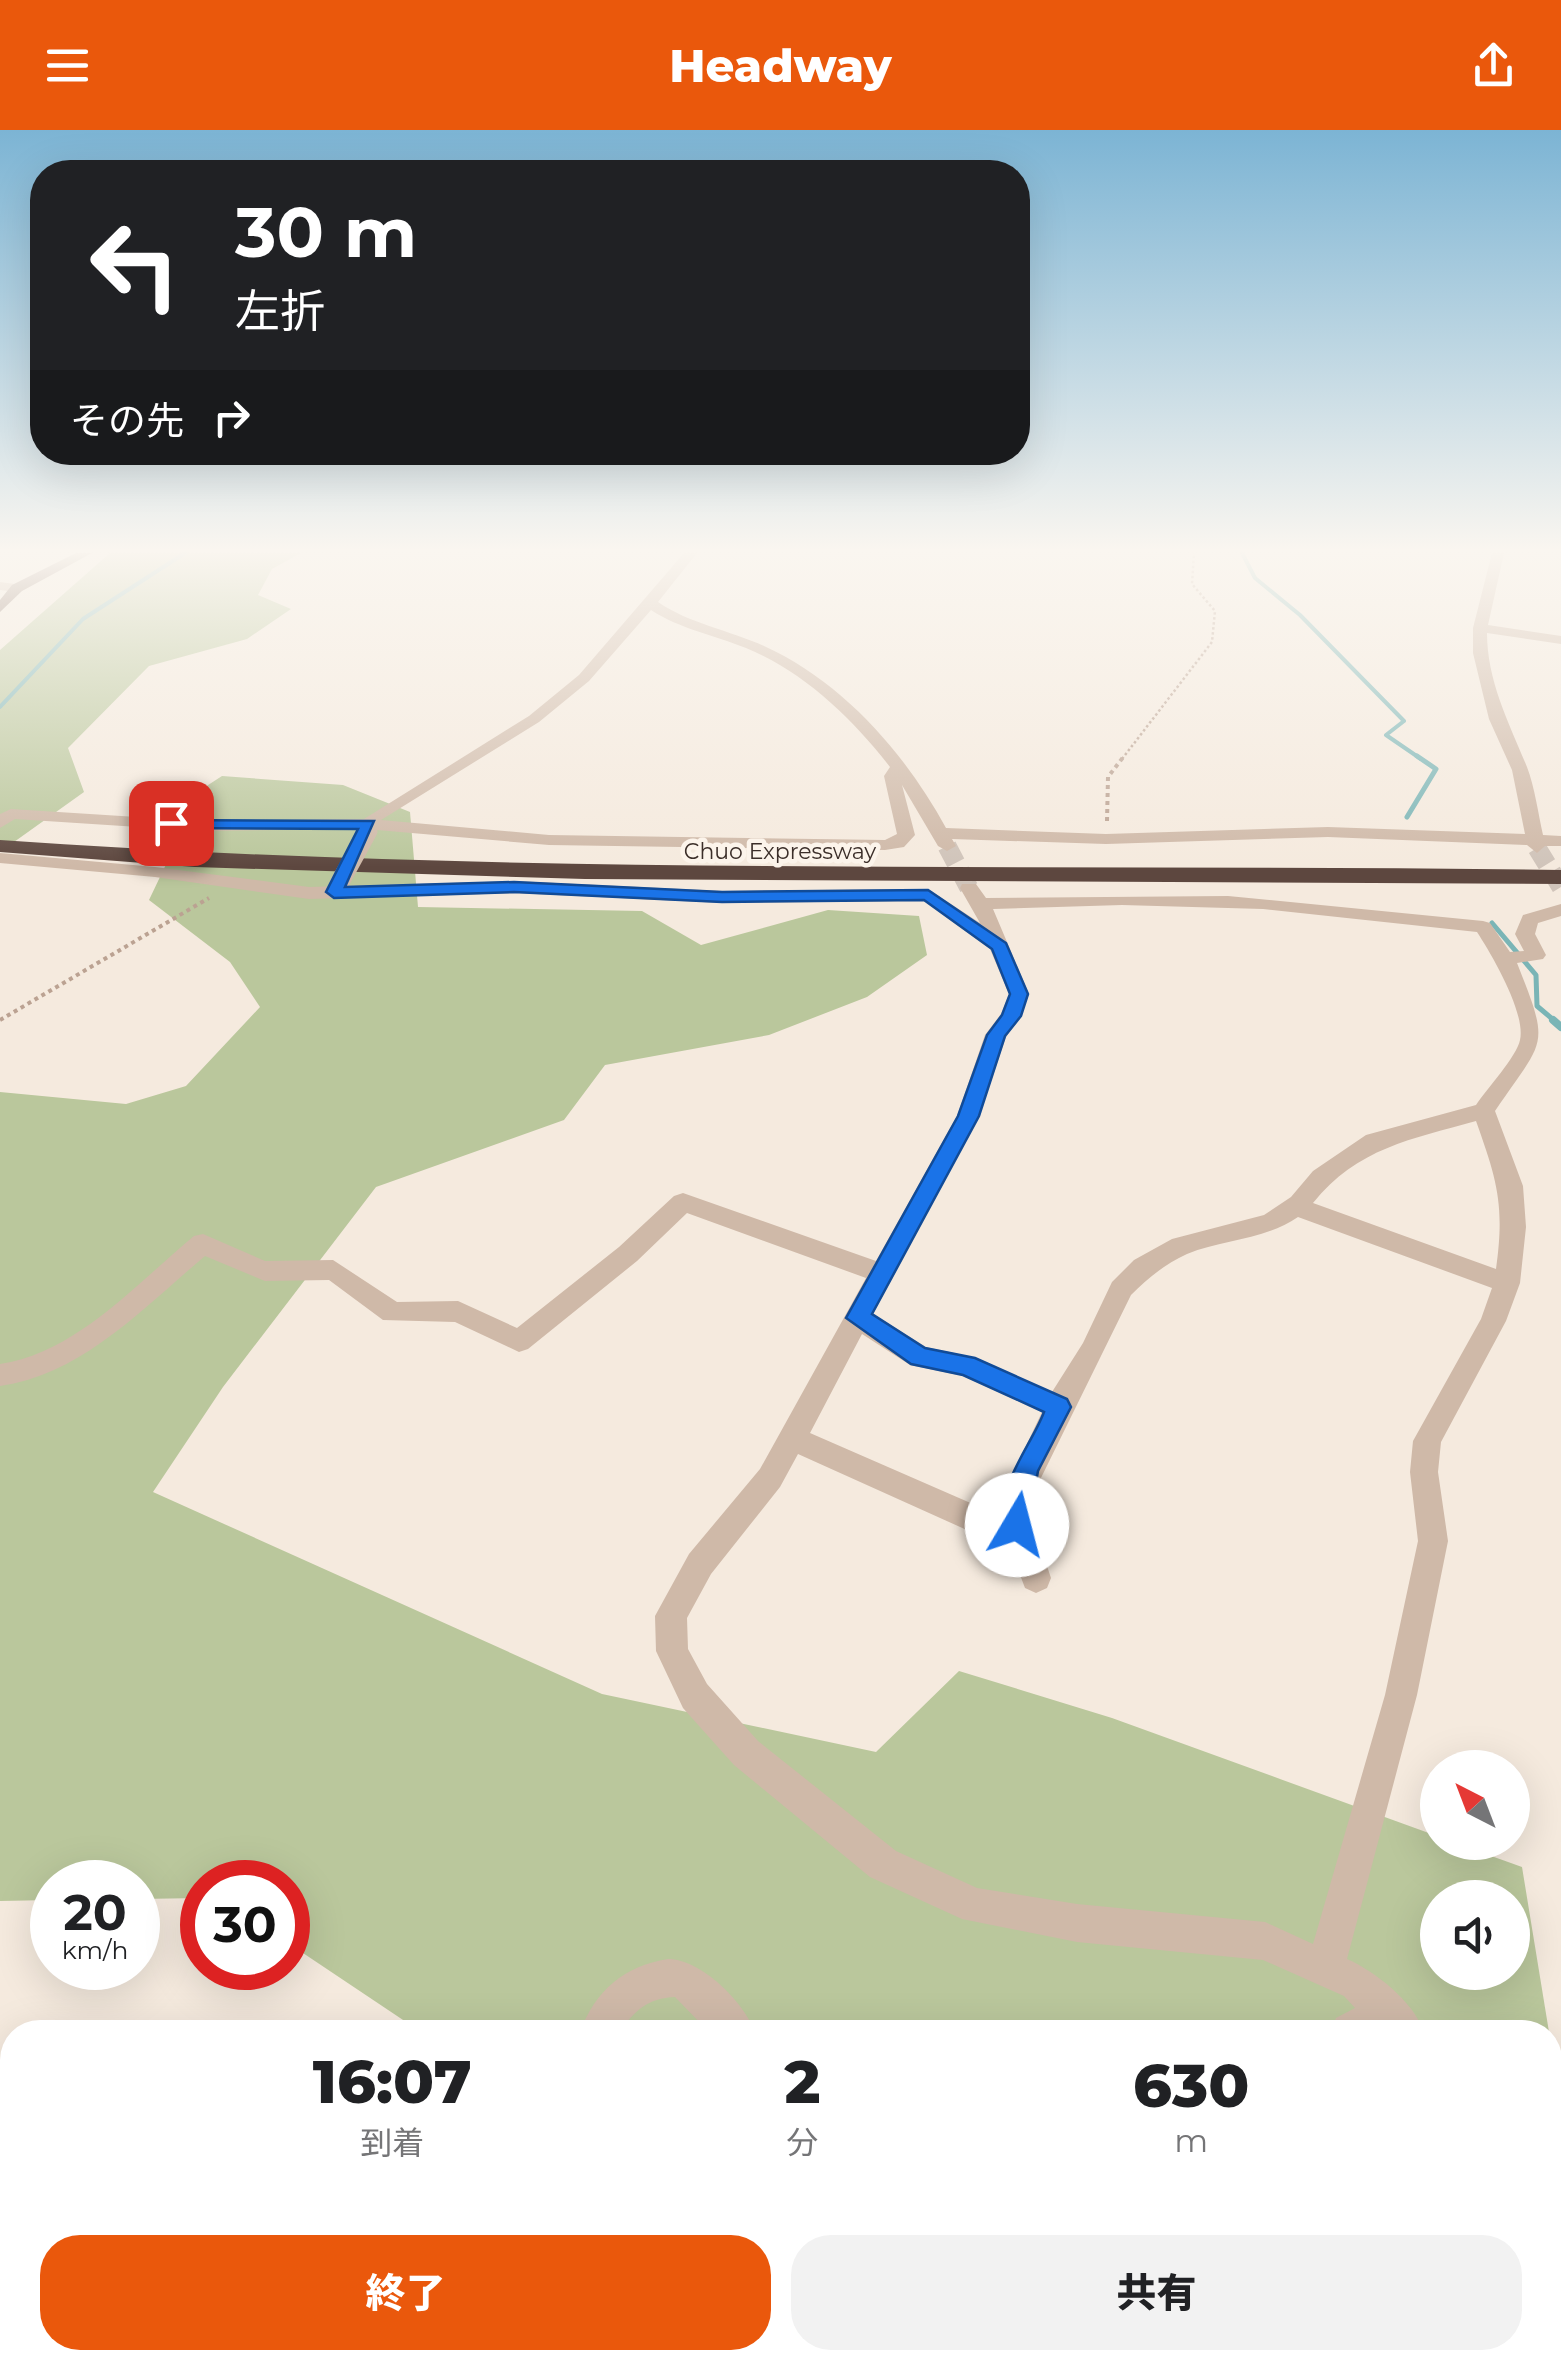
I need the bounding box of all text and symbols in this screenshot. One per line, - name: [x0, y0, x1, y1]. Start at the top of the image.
- icon: menu: [40, 38, 95, 93]
- text: Headway: [669, 38, 892, 93]
- icon: share: [1466, 38, 1521, 93]
- text: 30 m: [235, 189, 417, 275]
- icon: left: [70, 200, 200, 330]
- text: 左折: [235, 283, 325, 338]
- icon: right: [204, 390, 259, 445]
- text: その先: [70, 397, 184, 444]
- pin: [129, 781, 214, 866]
- icon: arrive: [144, 796, 199, 851]
- street label: Chuo Expressway: [684, 838, 876, 865]
- position arrow: [965, 1473, 1069, 1577]
- north arrow: [1420, 1750, 1530, 1860]
- map controls: [1420, 1750, 1530, 1990]
- speed limit sign: 30: [180, 1860, 310, 1990]
- button: sound: [1420, 1880, 1530, 1990]
- text: 20: [63, 1882, 127, 1943]
- text: km/h: [62, 1935, 128, 1965]
- text: 16:07: [313, 2045, 472, 2118]
- text: 2: [784, 2045, 820, 2118]
- text: 630: [1133, 2049, 1249, 2122]
- text: m: [1174, 2121, 1208, 2160]
- text: 到着: [360, 2123, 424, 2162]
- text: 分: [786, 2123, 818, 2162]
- button: 終了: [40, 2235, 771, 2350]
- button: 共有: [791, 2235, 1522, 2350]

